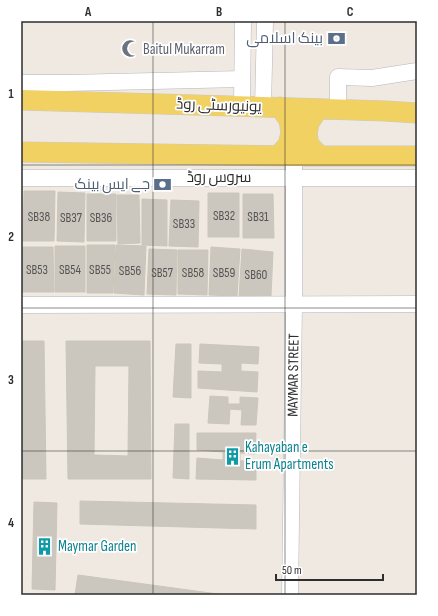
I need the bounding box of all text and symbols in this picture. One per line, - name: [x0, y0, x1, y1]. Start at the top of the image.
- text: A: [84, 4, 92, 20]
- text: B: [216, 4, 222, 20]
- text: C: [347, 4, 354, 20]
- bank icon: بینک اسلامی: [326, 28, 346, 48]
- place label: بینک اسلامی: [246, 29, 323, 48]
- mosque icon: Baitul Mukarram: [120, 39, 140, 59]
- place label: Baitul Mukarram: [143, 40, 225, 59]
- text: 1: [8, 86, 14, 102]
- street label: یونیورسٹی روڈ: [176, 95, 262, 116]
- street label: سروس روڈ: [187, 168, 251, 187]
- bank icon: جے ایس بینک: [153, 174, 173, 194]
- place label: جے ایس بینک: [74, 175, 150, 194]
- house number: SB32: [213, 208, 235, 224]
- house number: SB38: [28, 209, 51, 225]
- house number: SB31: [247, 209, 269, 225]
- house number: SB37: [60, 210, 83, 226]
- house number: SB36: [90, 210, 113, 226]
- house number: SB33: [173, 216, 195, 232]
- text: 2: [8, 229, 14, 245]
- house number: SB53: [26, 262, 48, 278]
- house number: SB54: [59, 262, 82, 278]
- house number: SB55: [89, 262, 111, 278]
- house number: SB56: [119, 263, 141, 279]
- house number: SB57: [151, 265, 174, 281]
- house number: SB58: [182, 265, 204, 281]
- house number: SB59: [213, 265, 235, 281]
- house number: SB60: [245, 267, 268, 283]
- street label: MAYMAR STREET: [283, 333, 304, 417]
- text: 3: [8, 372, 14, 388]
- place label: Kahayaban e Erum Apartments: [245, 438, 334, 474]
- building icon: Kahayaban e Erum Apartments: [222, 446, 242, 466]
- text: 4: [8, 515, 14, 531]
- building icon: Maymar Garden: [35, 536, 55, 556]
- place label: Maymar Garden: [58, 537, 136, 556]
- scale bar: [276, 556, 383, 582]
- text: 50 m: [282, 563, 302, 578]

